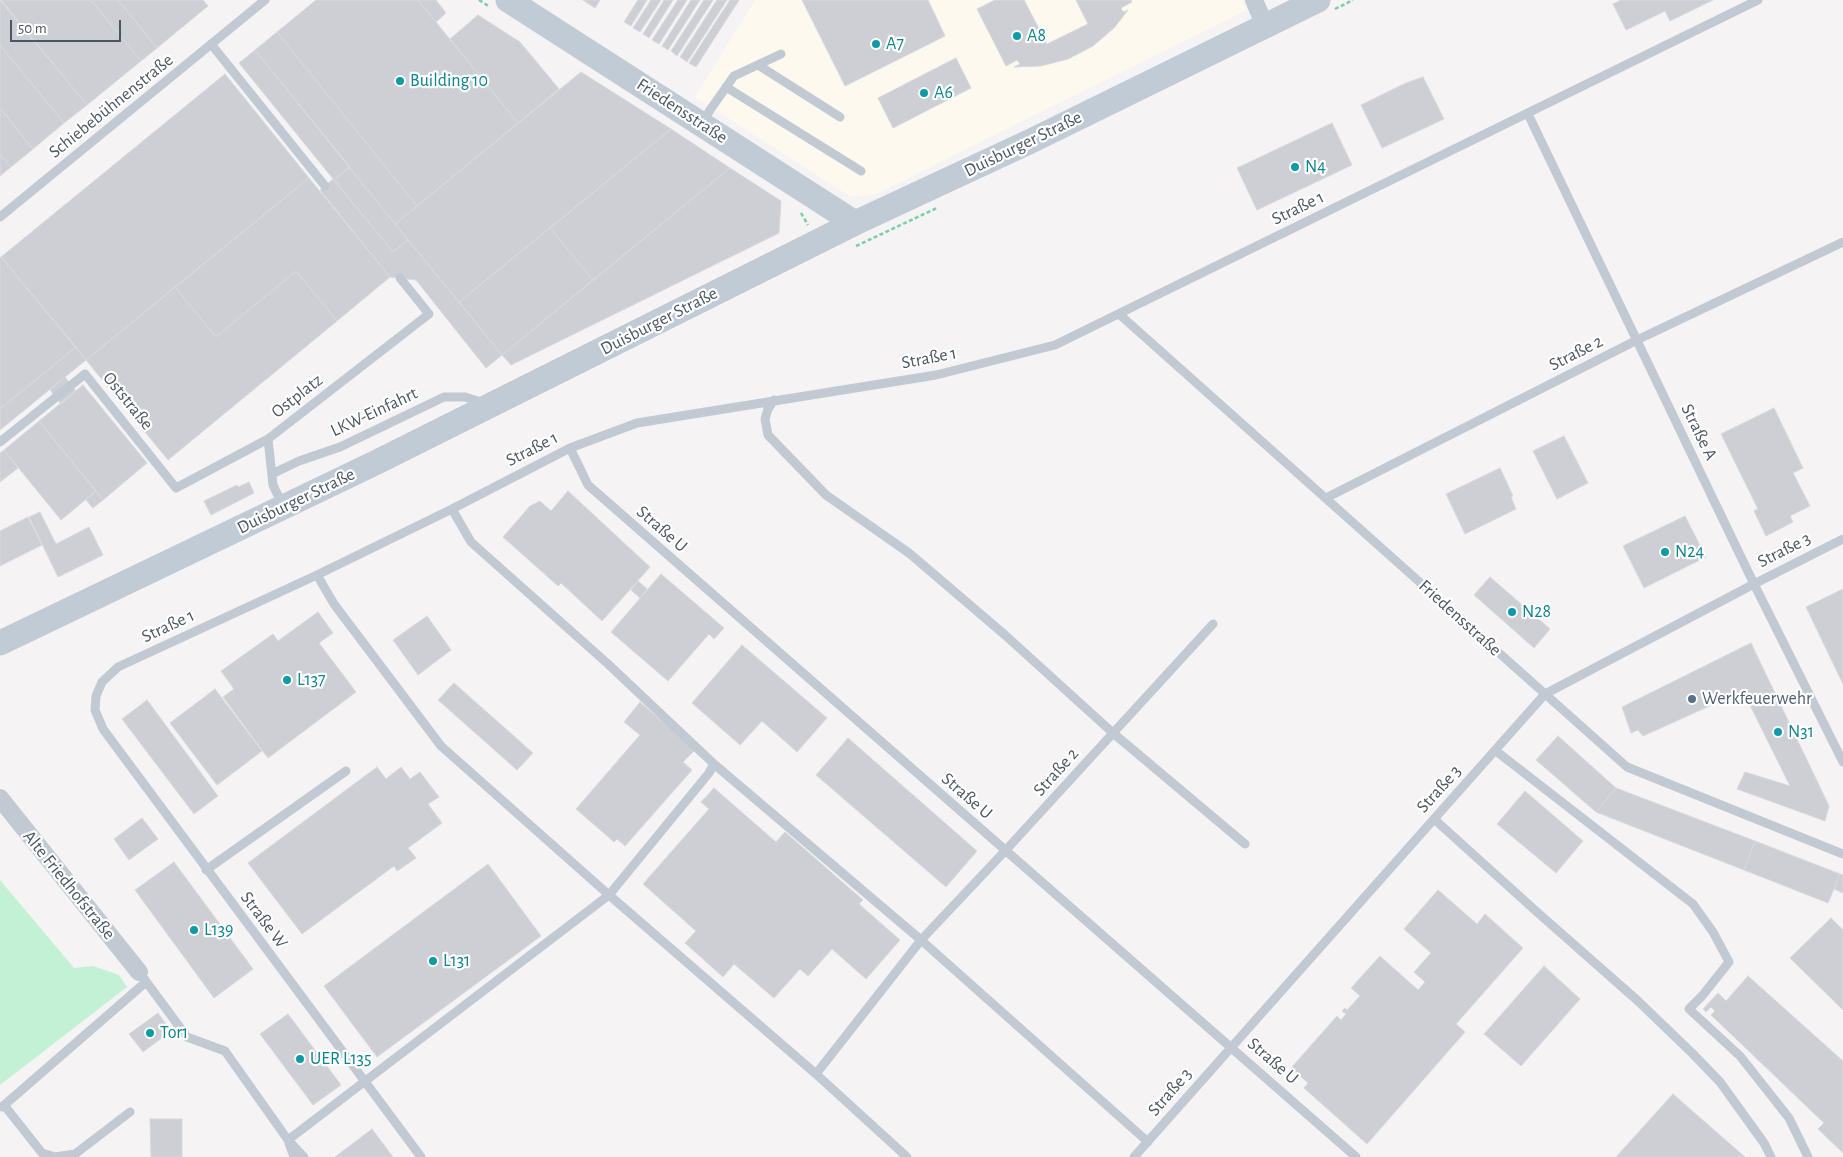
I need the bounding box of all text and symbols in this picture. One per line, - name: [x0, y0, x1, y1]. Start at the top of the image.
- scale bar: [12, 10, 124, 42]
- text: 50 m: [18, 21, 47, 36]
- place label: A8: [1027, 25, 1046, 47]
- marker: A8: [1011, 30, 1023, 42]
- place label: A7: [886, 33, 904, 55]
- marker: A7: [870, 38, 882, 50]
- street label: Schiebebühnenstraße: [44, 49, 178, 163]
- place label: Building 10: [410, 70, 488, 92]
- street label: Friedensstraße: [633, 74, 731, 148]
- marker: Building 10: [394, 75, 406, 87]
- place label: A6: [934, 82, 953, 104]
- marker: A6: [918, 87, 930, 99]
- street label: Duisburger Straße: [961, 106, 1085, 182]
- place label: N4: [1305, 156, 1326, 178]
- marker: N4: [1289, 161, 1301, 173]
- street label: Straße 1: [1268, 186, 1328, 230]
- street label: Duisburger Straße: [597, 282, 721, 360]
- street label: Straße 2: [1545, 330, 1607, 376]
- street label: Straße 1: [900, 342, 958, 374]
- street label: Oststraße: [98, 368, 158, 434]
- street label: Ostplatz: [267, 369, 327, 423]
- street label: LKW-Einfahrt: [327, 382, 421, 442]
- street label: Straße A: [1676, 400, 1722, 464]
- street label: Straße 1: [502, 427, 562, 471]
- street label: Duisburger Straße: [234, 463, 358, 539]
- street label: Straße U: [632, 501, 692, 557]
- street label: Straße 3: [1754, 527, 1814, 573]
- place label: N24: [1675, 541, 1704, 563]
- marker: N24: [1659, 546, 1671, 558]
- street label: Friedensstraße: [1414, 575, 1506, 661]
- place label: N28: [1522, 601, 1551, 623]
- street label: Straße 1: [138, 604, 198, 648]
- marker: N28: [1506, 606, 1518, 618]
- place label: L137: [297, 669, 326, 691]
- marker: L137: [281, 674, 293, 686]
- place label: Werkfeuerwehr: [1702, 688, 1812, 710]
- marker: Werkfeuerwehr: [1686, 693, 1698, 705]
- place label: N31: [1788, 721, 1814, 743]
- marker: N31: [1772, 726, 1784, 738]
- street label: Straße 2: [1029, 743, 1083, 801]
- street label: Straße 3: [1412, 761, 1466, 817]
- street label: Straße U: [937, 768, 997, 824]
- street label: Alte Friedhofstraße: [18, 826, 120, 944]
- street label: Straße W: [236, 887, 292, 953]
- place label: L139: [204, 919, 234, 941]
- marker: L139: [188, 924, 200, 936]
- place label: L131: [443, 950, 470, 972]
- marker: L131: [427, 955, 439, 967]
- place label: Tor1: [160, 1022, 188, 1044]
- marker: Tor1: [144, 1027, 156, 1039]
- street label: Straße U: [1243, 1033, 1303, 1089]
- place label: UER L135: [310, 1048, 372, 1070]
- marker: UER L135: [294, 1053, 306, 1065]
- street label: Straße 3: [1143, 1063, 1197, 1121]

